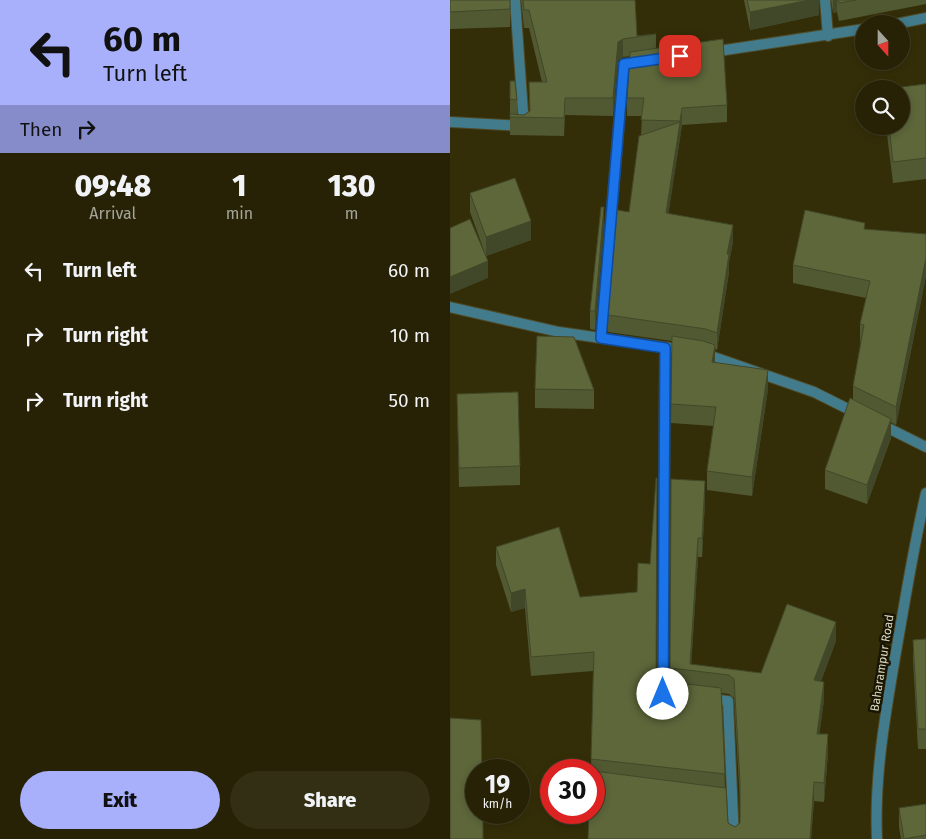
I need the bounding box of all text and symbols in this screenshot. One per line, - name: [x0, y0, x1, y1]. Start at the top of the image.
- north arrow: [855, 15, 910, 70]
- map controls: [855, 15, 910, 135]
- text: 60 m: [103, 18, 181, 60]
- icon: left: [20, 20, 85, 85]
- pin: [659, 35, 701, 77]
- icon: arrive: [666, 42, 694, 70]
- text: Turn left: [103, 60, 187, 87]
- button: search: [855, 80, 910, 135]
- icon: right: [72, 115, 100, 143]
- text: Then: [20, 118, 62, 141]
- text: 09:48: [74, 168, 151, 204]
- text: 1: [232, 168, 247, 204]
- text: 130: [328, 168, 376, 204]
- text: Arrival: [89, 204, 136, 223]
- text: min: [226, 204, 253, 223]
- text: m: [345, 204, 358, 223]
- icon: left: [20, 257, 48, 285]
- text: Turn left: [63, 259, 137, 282]
- text: 60 m: [388, 259, 430, 282]
- icon: right: [20, 322, 48, 350]
- text: Turn right: [63, 324, 148, 347]
- text: 10 m: [390, 324, 430, 347]
- icon: right: [20, 387, 48, 415]
- text: Turn right: [63, 389, 148, 412]
- text: 50 m: [389, 389, 430, 412]
- street label: Baharampur Road: [867, 614, 897, 712]
- position arrow: [636, 667, 688, 719]
- speed limit sign: 30: [540, 759, 605, 824]
- text: 19: [485, 770, 510, 800]
- button: Exit: [20, 771, 220, 829]
- button: Share: [230, 771, 430, 829]
- text: km/h: [483, 797, 512, 811]

